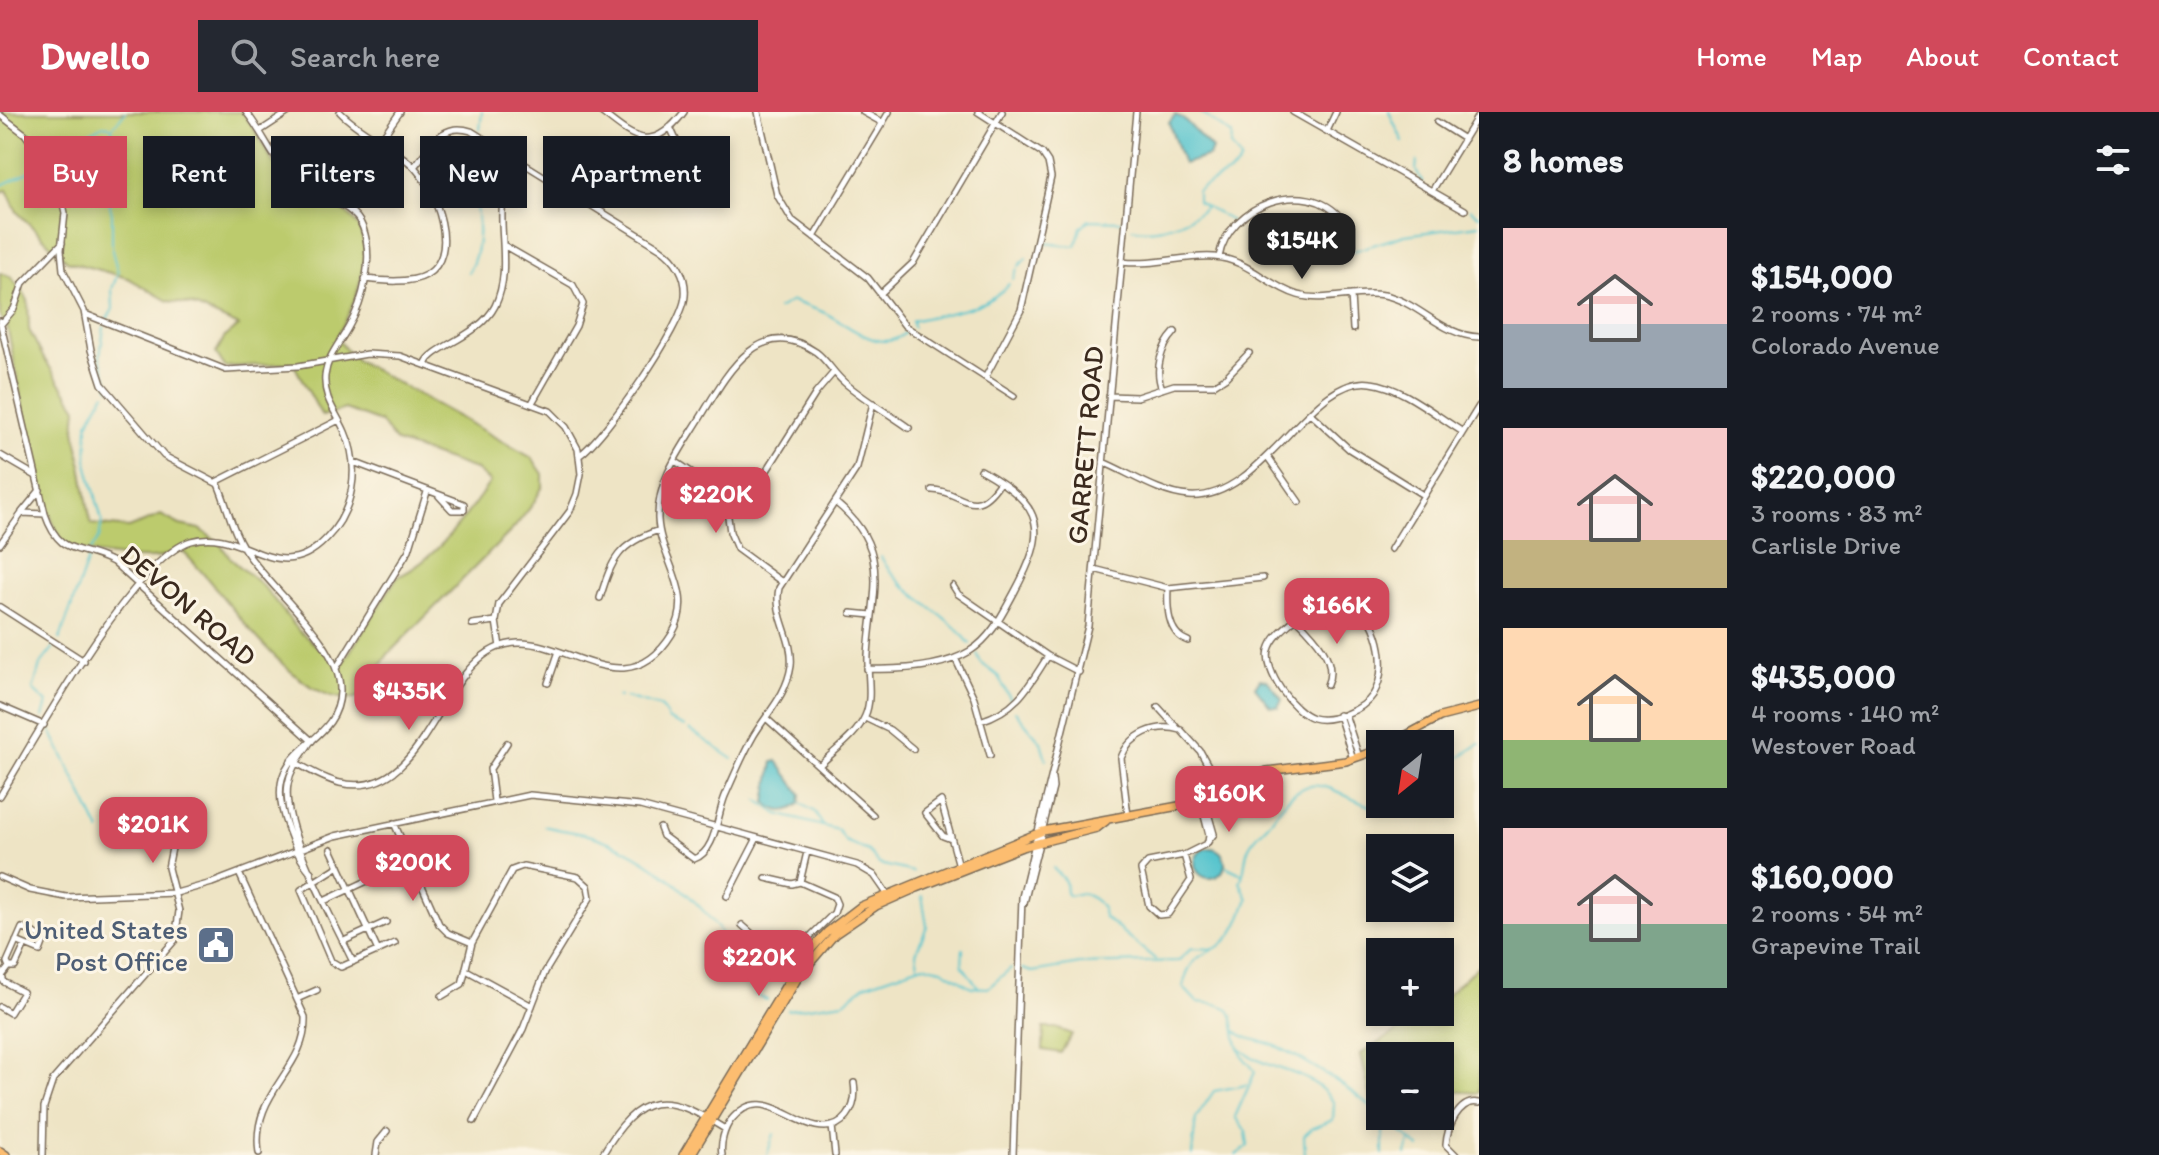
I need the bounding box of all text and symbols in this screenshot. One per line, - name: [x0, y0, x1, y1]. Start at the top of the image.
- search box: [198, 20, 758, 92]
- text: Dwello: [40, 33, 150, 79]
- icon: search: [226, 34, 270, 78]
- text: Search here: [290, 38, 440, 75]
- text: Home: [1696, 39, 1767, 73]
- text: Map: [1811, 39, 1862, 73]
- text: About: [1906, 39, 1979, 73]
- text: Contact: [2023, 39, 2119, 73]
- chip: Buy: [24, 136, 127, 208]
- chip: Rent: [143, 136, 255, 208]
- chip: Filters: [271, 136, 404, 208]
- chip: New: [420, 136, 527, 208]
- chip: Apartment: [543, 136, 730, 208]
- icon: filters: [2091, 138, 2135, 182]
- text: 8 homes: [1503, 140, 1624, 181]
- pin: $154K: [1246, 213, 1358, 281]
- text: $154K: [1266, 223, 1338, 255]
- text: $154,000: [1751, 256, 1893, 297]
- icon: home: [1567, 260, 1663, 356]
- text: 2 rooms · 74 m²: [1751, 297, 1922, 329]
- text: Colorado Avenue: [1751, 329, 1940, 361]
- street label: GARRETT ROAD: [1059, 344, 1111, 546]
- text: $220,000: [1751, 456, 1896, 497]
- icon: home: [1567, 460, 1663, 556]
- pin: $220K: [660, 467, 772, 535]
- text: $220K: [679, 477, 753, 509]
- text: 3 rooms · 83 m²: [1751, 497, 1923, 529]
- text: Carlisle Drive: [1751, 529, 1901, 561]
- street label: DEVON ROAD: [114, 537, 264, 673]
- pin: $166K: [1281, 578, 1393, 646]
- text: $166K: [1302, 588, 1372, 620]
- text: $435,000: [1751, 656, 1896, 697]
- icon: home: [1567, 660, 1663, 756]
- pin: $435K: [353, 664, 465, 732]
- text: $435K: [372, 674, 446, 706]
- text: 4 rooms · 140 m²: [1751, 697, 1939, 729]
- text: Westover Road: [1751, 729, 1916, 761]
- north arrow: [1366, 730, 1454, 818]
- map controls: [1366, 730, 1454, 1130]
- pin: $160K: [1173, 766, 1285, 834]
- text: $160K: [1193, 776, 1265, 808]
- pin: $201K: [97, 797, 209, 865]
- text: $201K: [117, 807, 189, 839]
- button: layers: [1366, 834, 1454, 922]
- pin: $200K: [357, 835, 469, 903]
- text: $200K: [375, 845, 451, 877]
- text: $160,000: [1751, 856, 1894, 897]
- icon: home: [1567, 860, 1663, 956]
- text: 2 rooms · 54 m²: [1751, 897, 1923, 929]
- place label: United States Post Office: [24, 912, 188, 978]
- public building icon: United States Post Office: [195, 924, 237, 966]
- text: Grapevine Trail: [1751, 929, 1921, 961]
- pin: $220K: [703, 930, 815, 998]
- button: +: [1366, 938, 1454, 1026]
- text: $220K: [722, 940, 796, 972]
- button: −: [1366, 1042, 1454, 1130]

